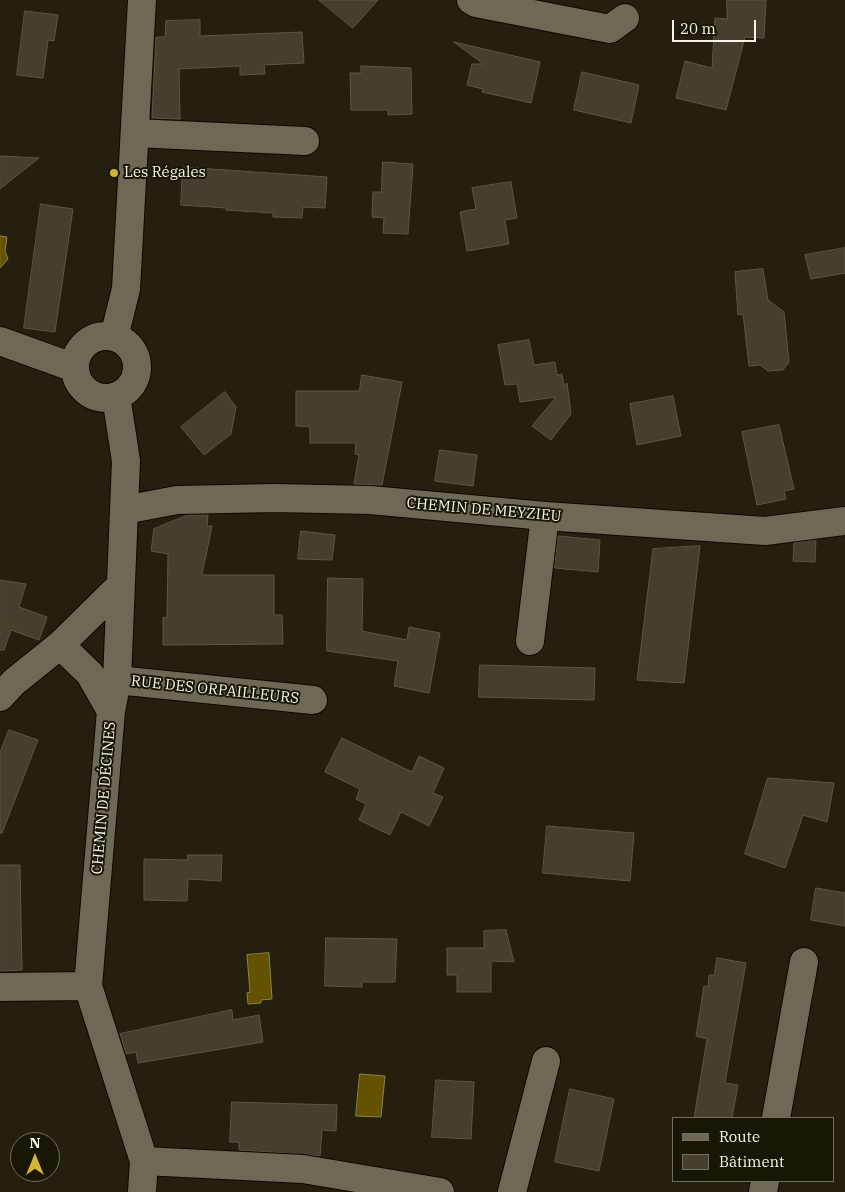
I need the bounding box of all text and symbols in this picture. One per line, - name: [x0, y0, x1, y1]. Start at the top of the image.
- scale bar: [675, 10, 759, 42]
- text: 20 m: [680, 19, 716, 38]
- place label: Les Régales: [124, 164, 206, 182]
- marker: Les Régales: [108, 167, 120, 179]
- street label: CHEMIN DE MEYZIEU: [406, 494, 562, 526]
- street label: RUE DES ORPAILLEURS: [130, 672, 300, 708]
- street label: CHEMIN DE DÉCINES: [88, 721, 120, 875]
- legend: [672, 1117, 835, 1182]
- text: Route: [719, 1127, 760, 1146]
- north arrow: [10, 1132, 60, 1182]
- text: N: [29, 1134, 41, 1152]
- text: Bâtiment: [719, 1152, 784, 1171]

